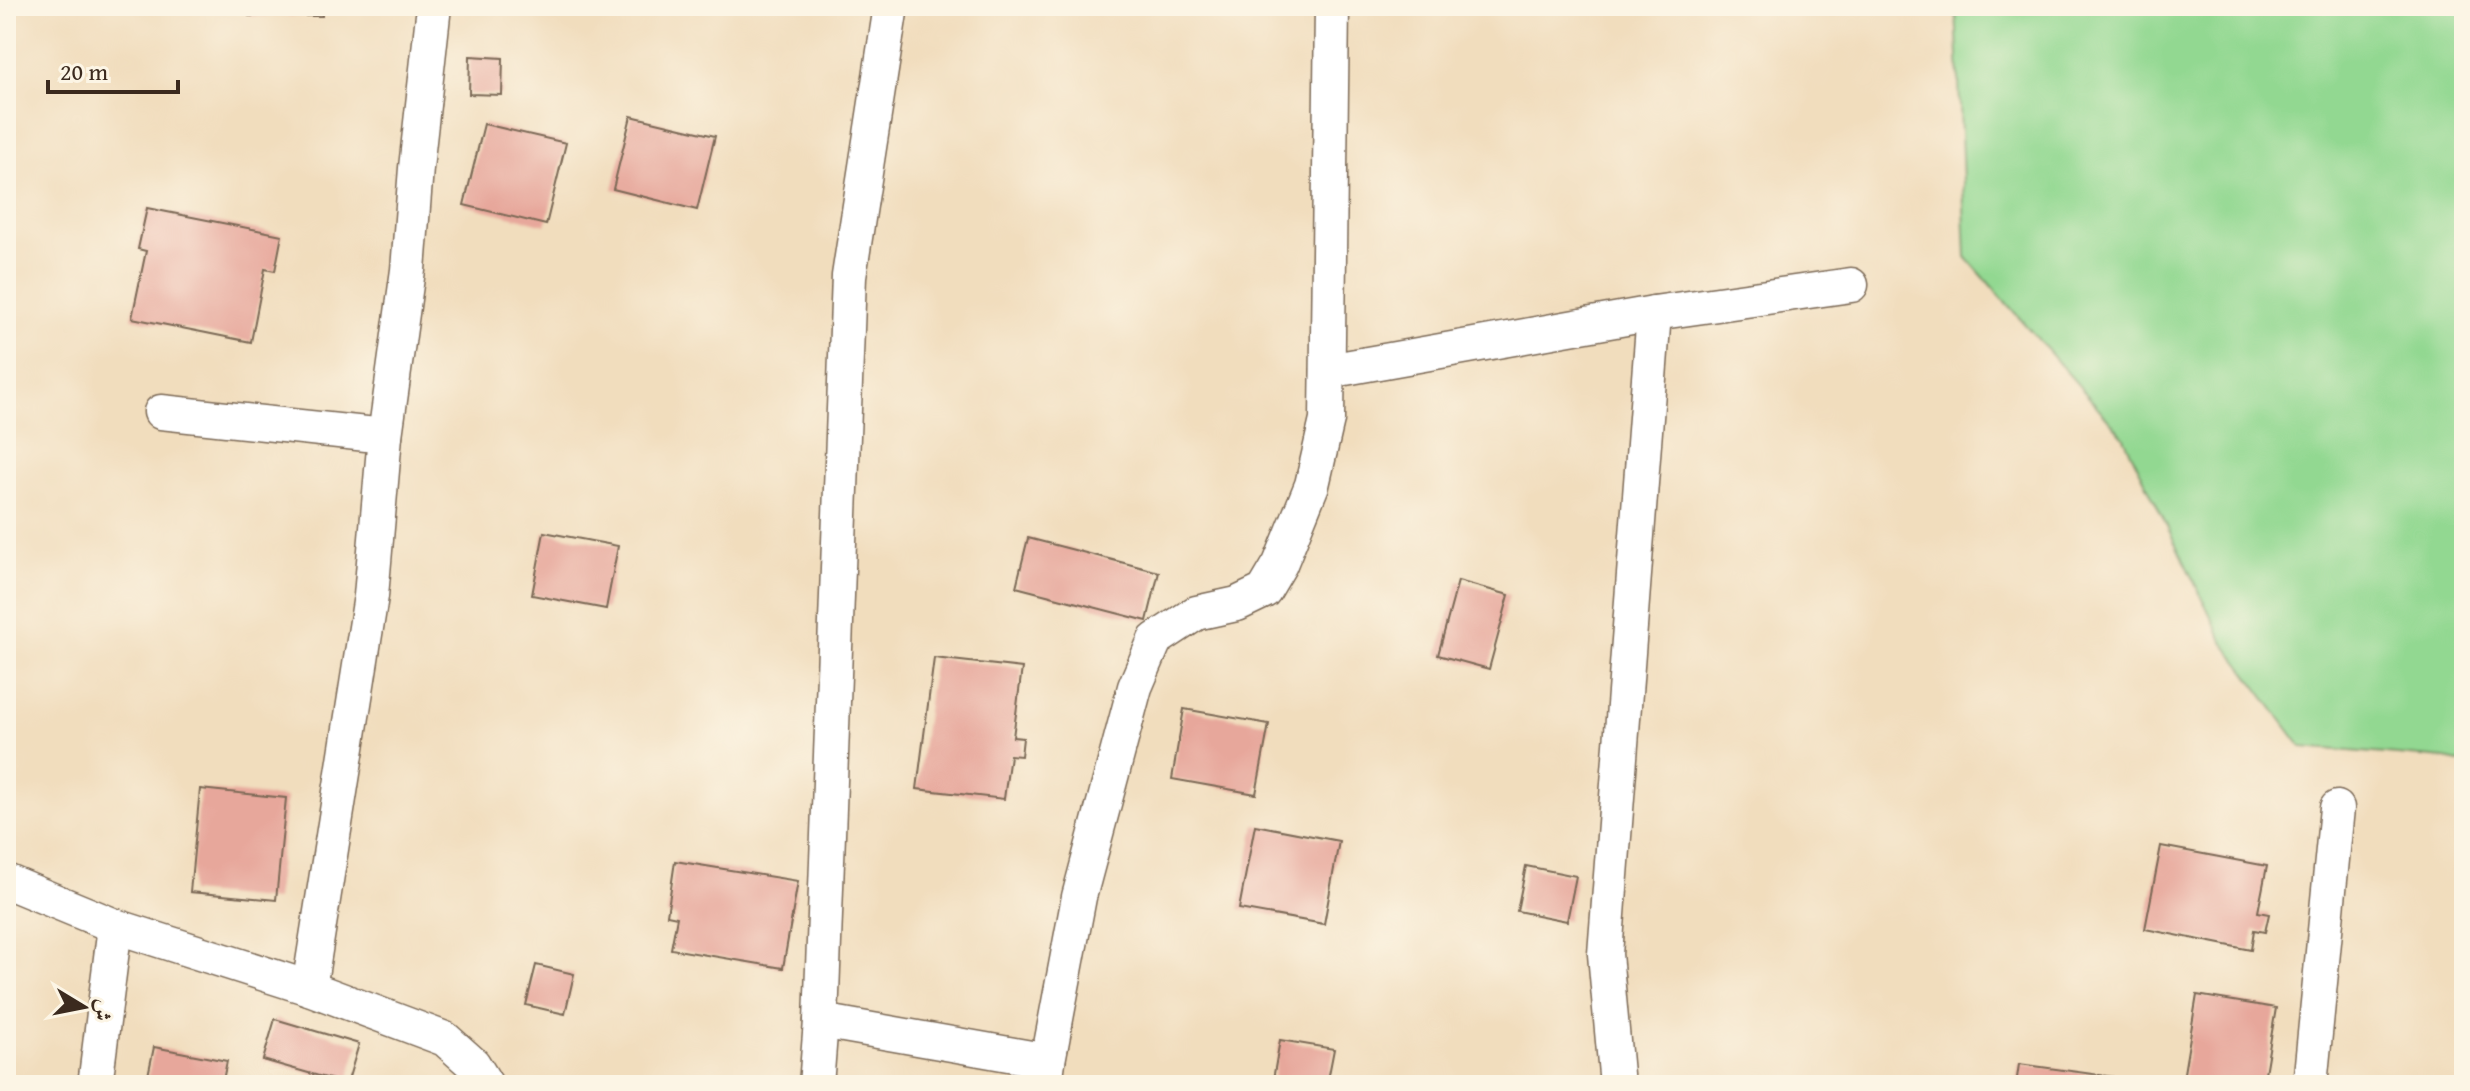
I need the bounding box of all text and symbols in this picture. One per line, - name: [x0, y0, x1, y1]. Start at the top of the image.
- scale bar: [48, 44, 178, 94]
- text: 20 m: [60, 54, 108, 89]
- north arrow: [44, 967, 124, 1047]
- text: ش: [86, 997, 121, 1024]

